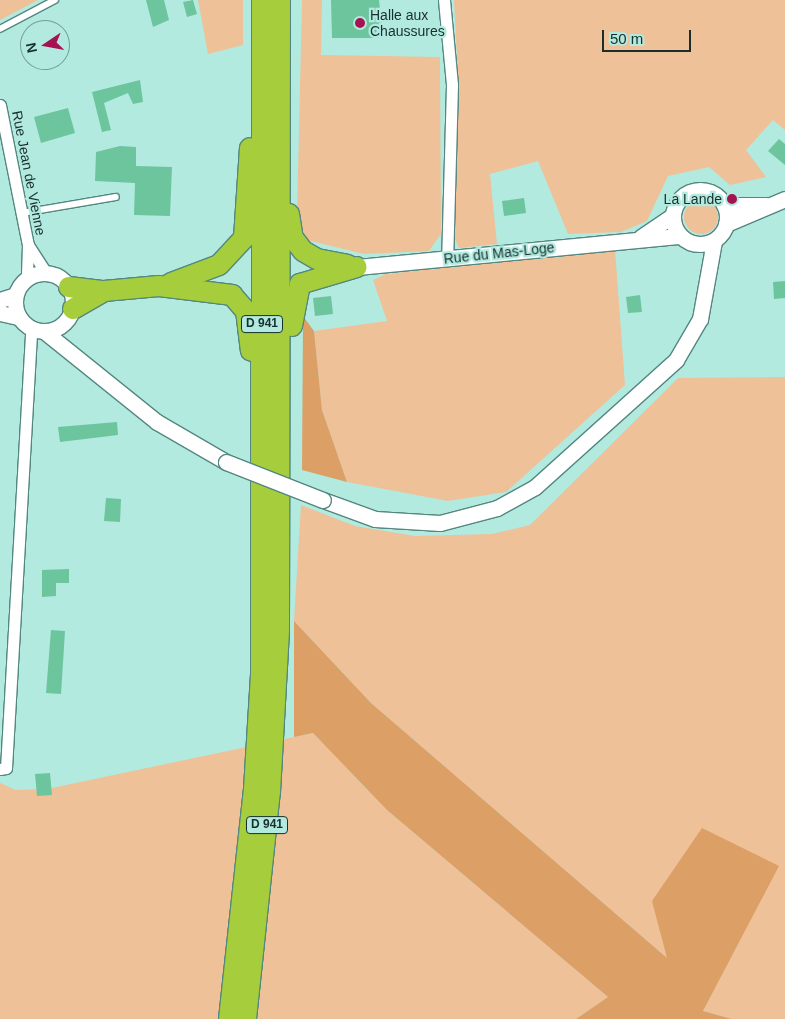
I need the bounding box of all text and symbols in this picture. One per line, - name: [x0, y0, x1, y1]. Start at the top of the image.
- place label: Halle aux Chaussures: [370, 7, 445, 40]
- marker: Halle aux Chaussures: [354, 17, 366, 29]
- north arrow: [20, 20, 70, 70]
- scale bar: [605, 20, 694, 52]
- text: 50 m: [610, 30, 643, 47]
- text: N: [22, 41, 40, 55]
- street label: Rue Jean de Vienne: [9, 109, 49, 237]
- place label: La Lande: [664, 191, 722, 207]
- marker: La Lande: [726, 193, 738, 205]
- street label: Rue du Mas-Loge: [443, 239, 555, 267]
- road number: D 941: [241, 314, 283, 334]
- road number: D 941: [246, 816, 288, 834]

